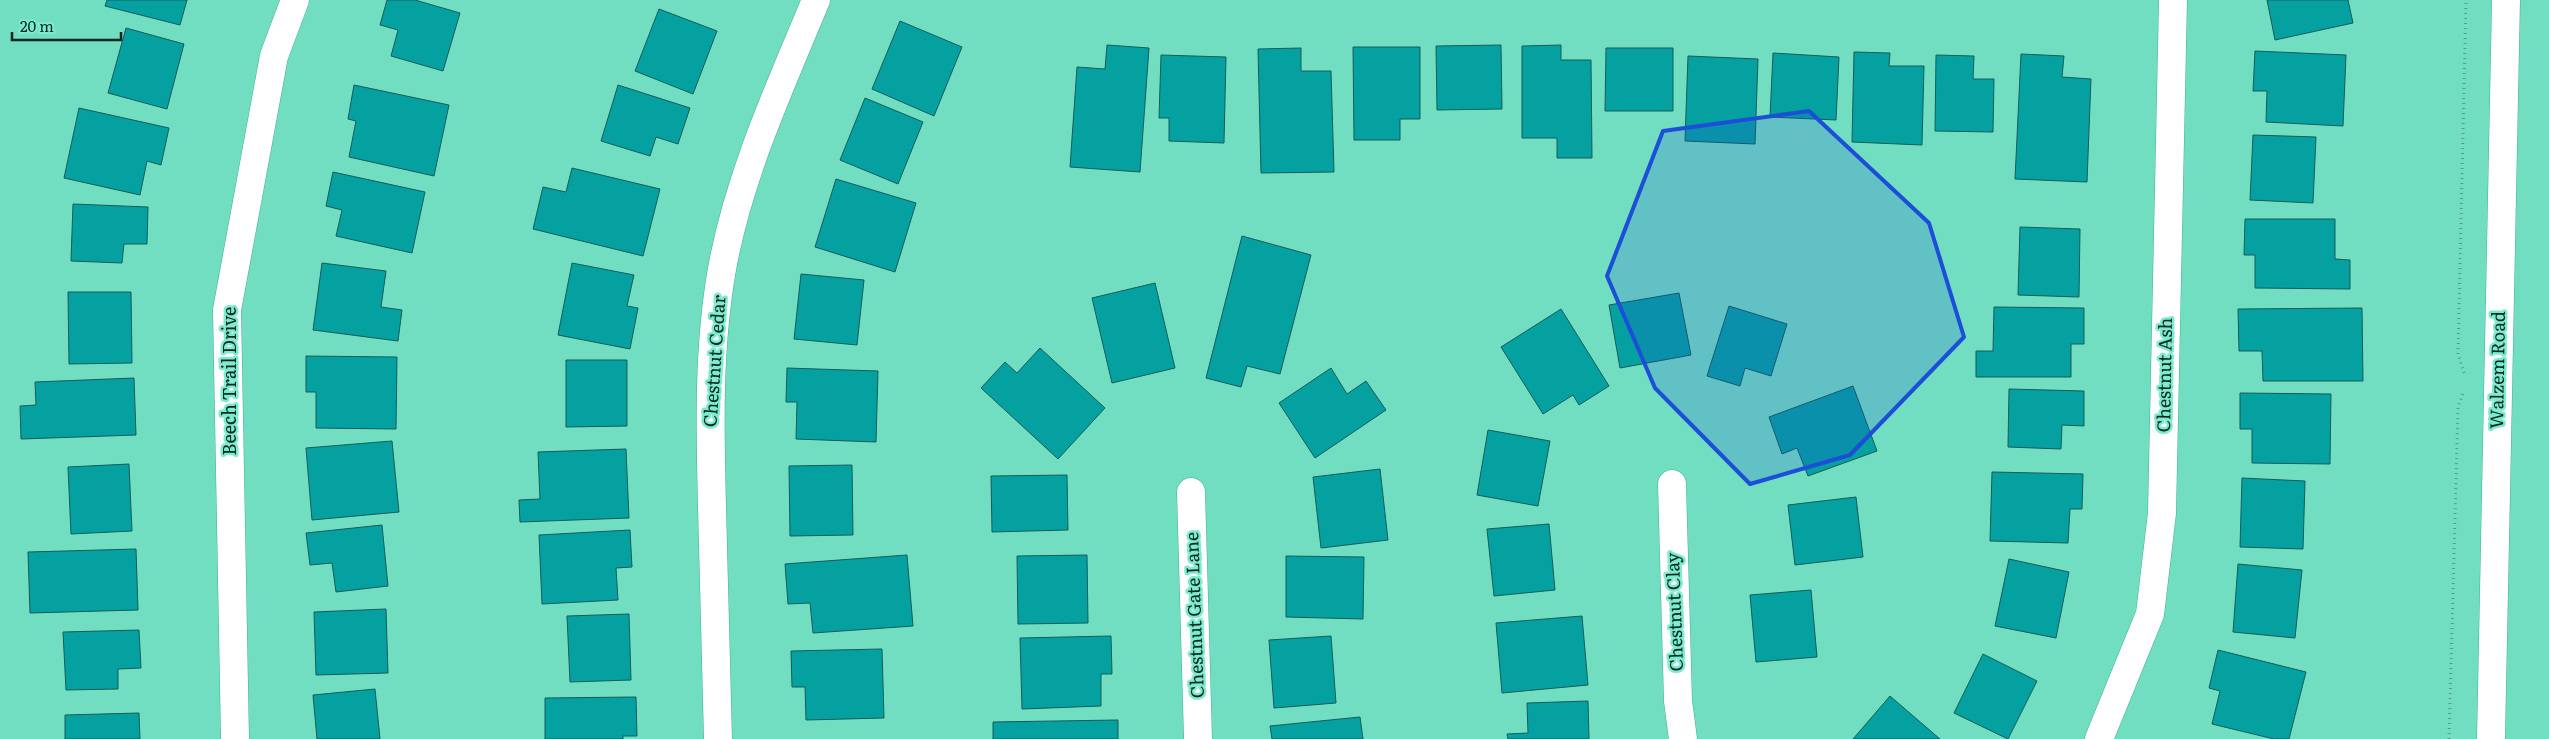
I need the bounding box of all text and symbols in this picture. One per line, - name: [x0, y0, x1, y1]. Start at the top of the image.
- scale bar: [12, 10, 121, 42]
- text: 20 m: [20, 14, 54, 37]
- street label: Chestnut Cedar: [695, 293, 732, 428]
- street label: Beech Trail Drive: [215, 307, 242, 455]
- street label: Walzem Road: [2482, 311, 2511, 429]
- street label: Chestnut Ash: [2149, 317, 2178, 433]
- street label: Chestnut Gate Lane: [1177, 531, 1210, 699]
- street label: Chestnut Clay: [1658, 552, 1689, 672]

